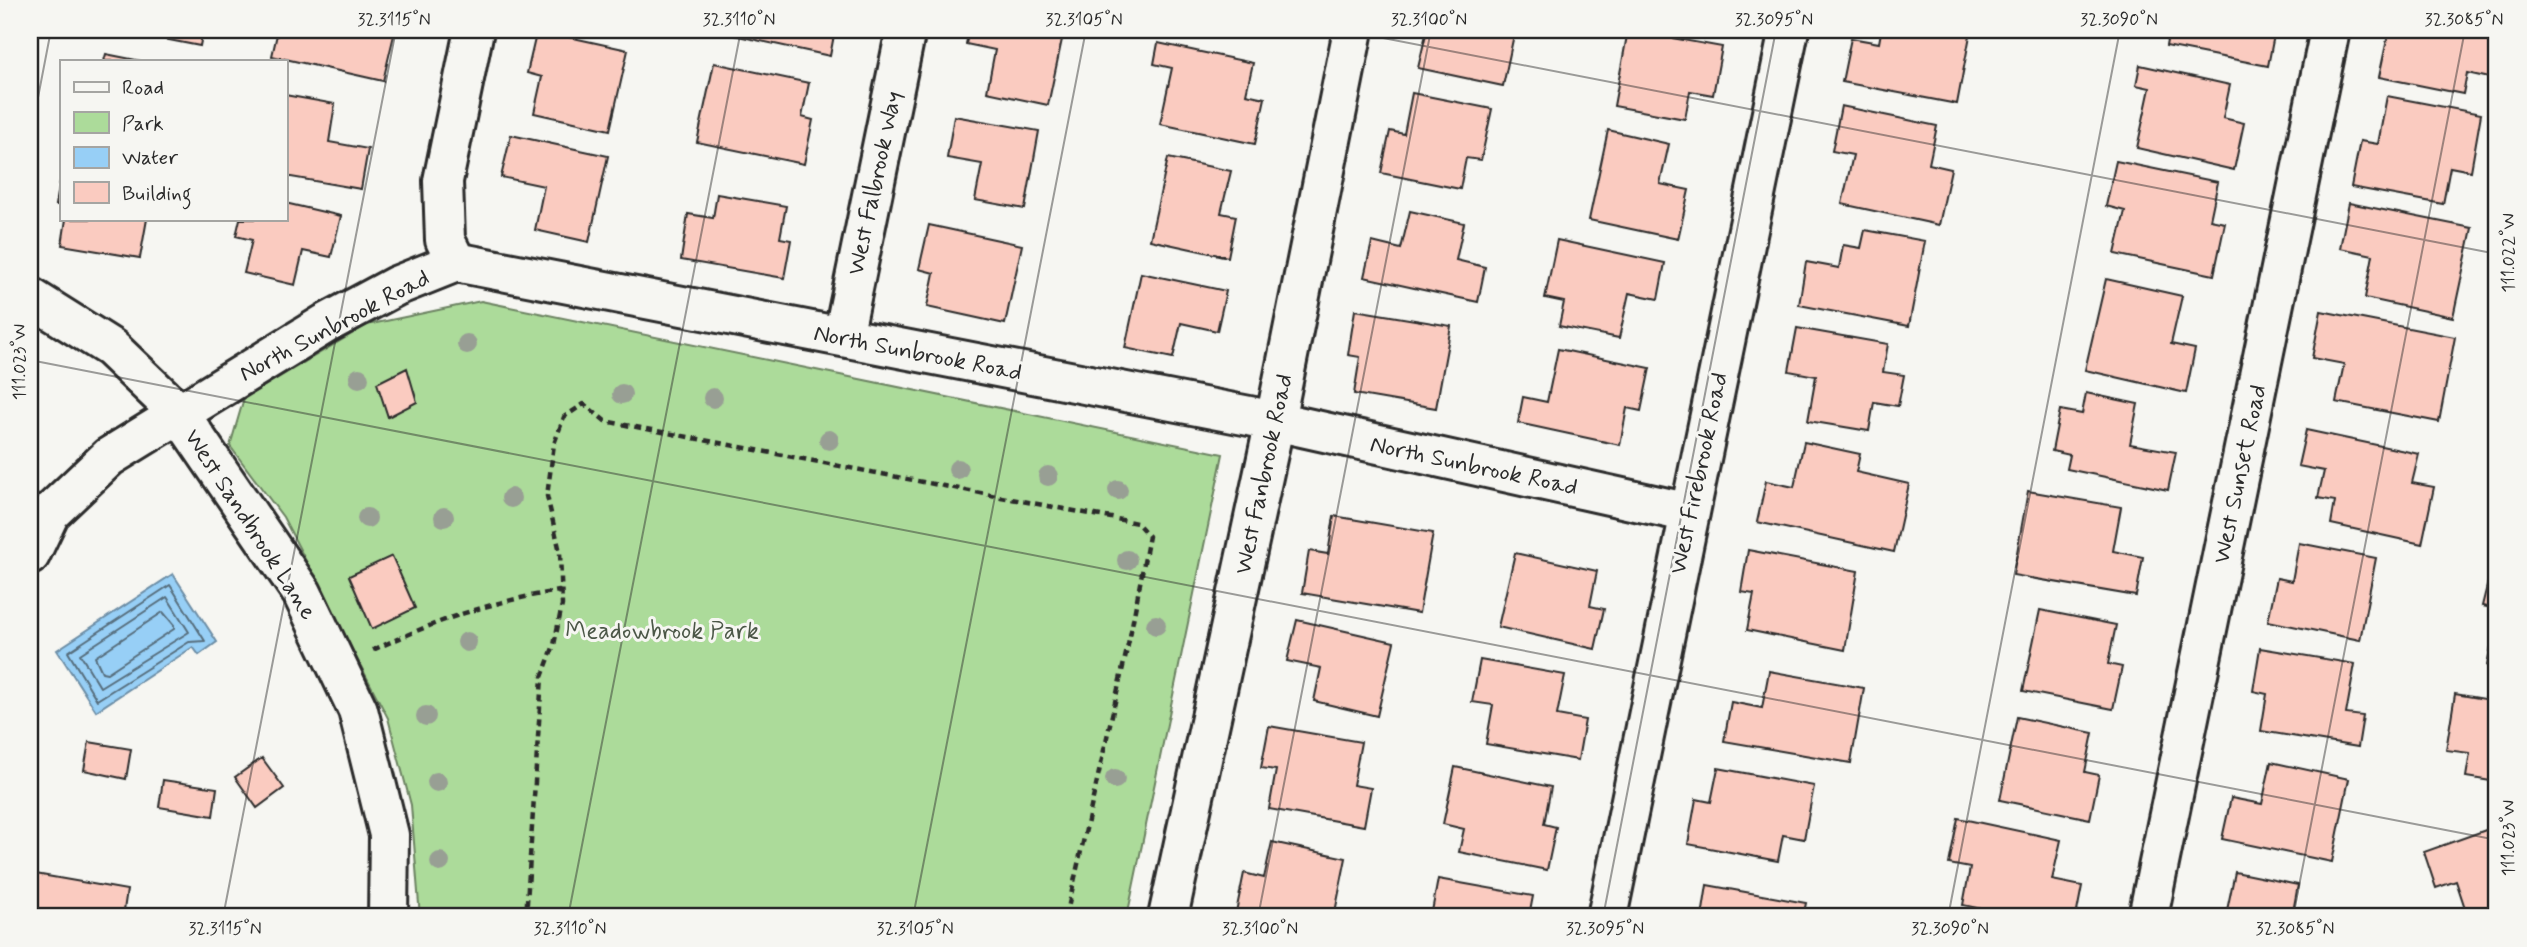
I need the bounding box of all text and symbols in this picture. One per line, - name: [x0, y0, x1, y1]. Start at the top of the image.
- text: 32.3115°N: [357, 8, 431, 32]
- text: 32.3110°N: [703, 8, 775, 32]
- text: 32.3105°N: [1045, 8, 1123, 32]
- text: 32.3100°N: [1391, 8, 1467, 32]
- text: 32.3095°N: [1735, 8, 1813, 32]
- text: 32.3090°N: [2080, 8, 2158, 32]
- text: 32.3085°N: [2425, 8, 2503, 32]
- legend: [60, 60, 287, 220]
- text: Road: [122, 74, 164, 102]
- street label: West Falbrook Way: [841, 88, 910, 278]
- text: Park: [122, 110, 164, 138]
- text: Water: [122, 144, 178, 172]
- text: Building: [122, 180, 192, 210]
- text: 111.022°W: [2497, 213, 2521, 293]
- street label: North Sunbrook Road: [234, 263, 435, 390]
- street label: North Sunbrook Road: [811, 318, 1024, 389]
- text: 111.023°W: [8, 324, 32, 400]
- street label: West Firebrook Road: [1663, 370, 1736, 577]
- street label: West Fanbrook Road: [1228, 371, 1301, 577]
- street label: West Sunset Road: [2206, 382, 2275, 567]
- street label: West Sandbrook Lane: [176, 424, 323, 626]
- street label: North Sunbrook Road: [1367, 429, 1580, 504]
- park label: Meadowbrook Park: [565, 616, 759, 647]
- text: 111.023°W: [2497, 800, 2521, 876]
- text: 32.3115°N: [188, 917, 262, 941]
- text: 32.3110°N: [534, 917, 606, 941]
- text: 32.3105°N: [876, 917, 954, 941]
- text: 32.3100°N: [1222, 917, 1298, 941]
- text: 32.3095°N: [1566, 917, 1644, 941]
- text: 32.3090°N: [1911, 917, 1989, 941]
- text: 32.3085°N: [2256, 917, 2334, 941]

